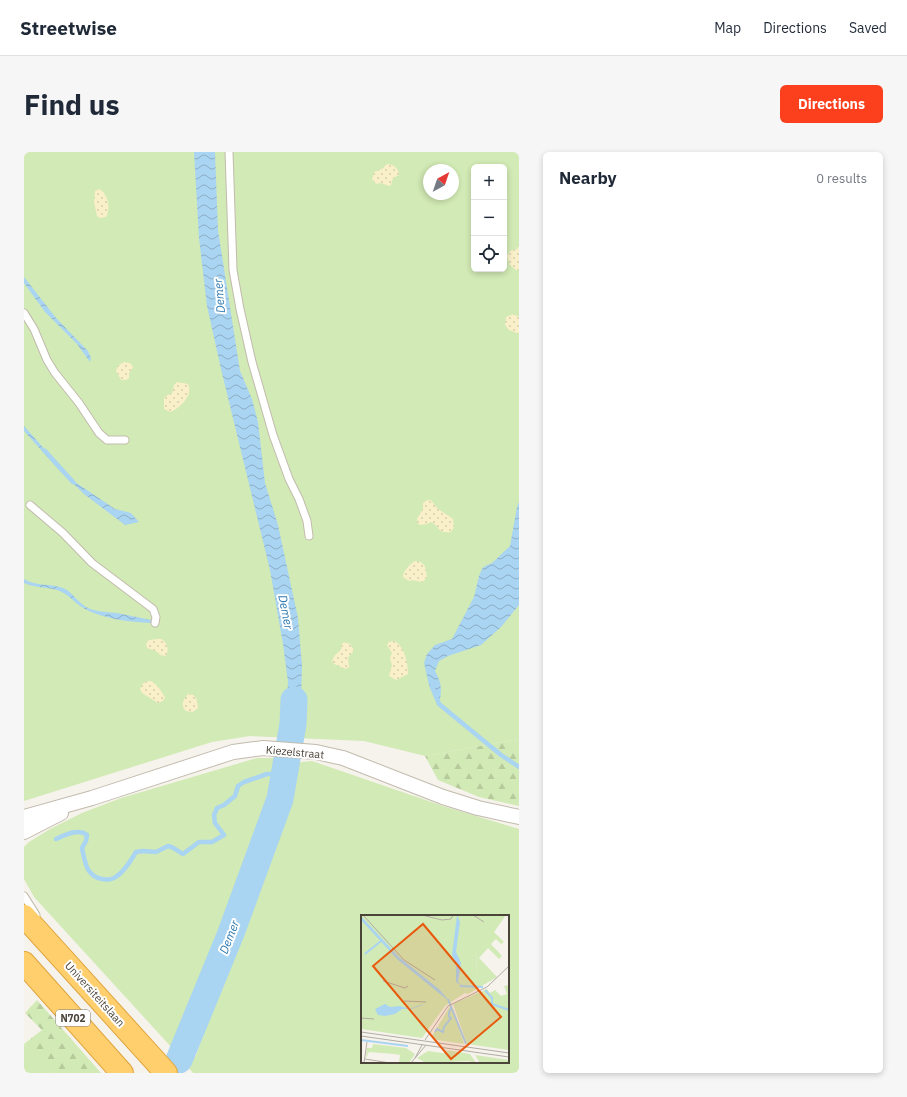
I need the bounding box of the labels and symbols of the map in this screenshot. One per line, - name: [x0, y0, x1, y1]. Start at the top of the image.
- north arrow: [423, 164, 459, 200]
- water label: Demer: [210, 277, 228, 314]
- water label: Demer: [275, 594, 297, 631]
- street label: Kiezelstraat: [265, 742, 325, 762]
- inset map: [361, 915, 509, 1063]
- water label: Demer: [216, 918, 242, 956]
- street label: Universiteitslaan: [62, 959, 128, 1029]
- road number: N702: [56, 1010, 90, 1026]

